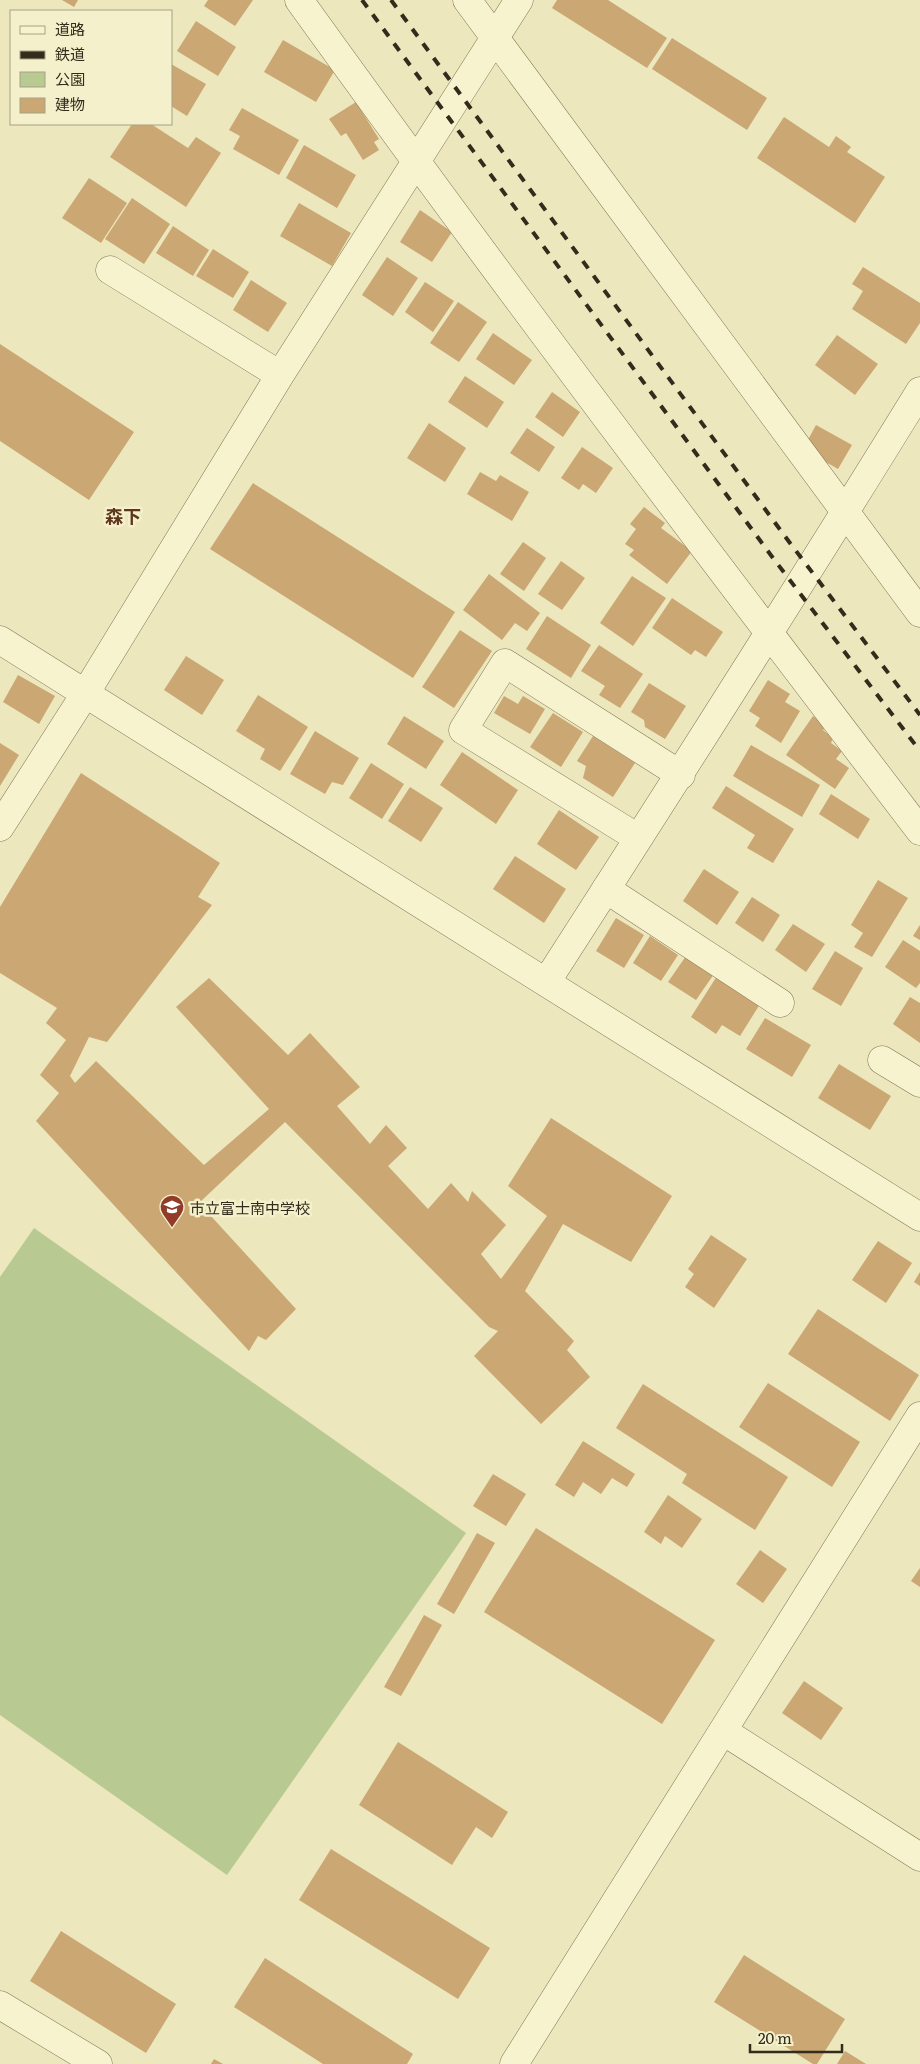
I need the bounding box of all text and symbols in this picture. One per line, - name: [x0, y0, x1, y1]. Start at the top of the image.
- legend: [10, 10, 172, 125]
- text: 道路: [55, 17, 85, 40]
- text: 鉄道: [55, 42, 85, 65]
- text: 公園: [55, 67, 85, 90]
- text: 建物: [55, 92, 85, 115]
- district label: 森下: [105, 502, 141, 529]
- school or university icon: 市立富士南中学校: [159, 1194, 185, 1228]
- place label: 市立富士南中学校: [190, 1196, 310, 1219]
- scale bar: [750, 2022, 842, 2054]
- text: 20 m: [758, 2026, 792, 2049]

